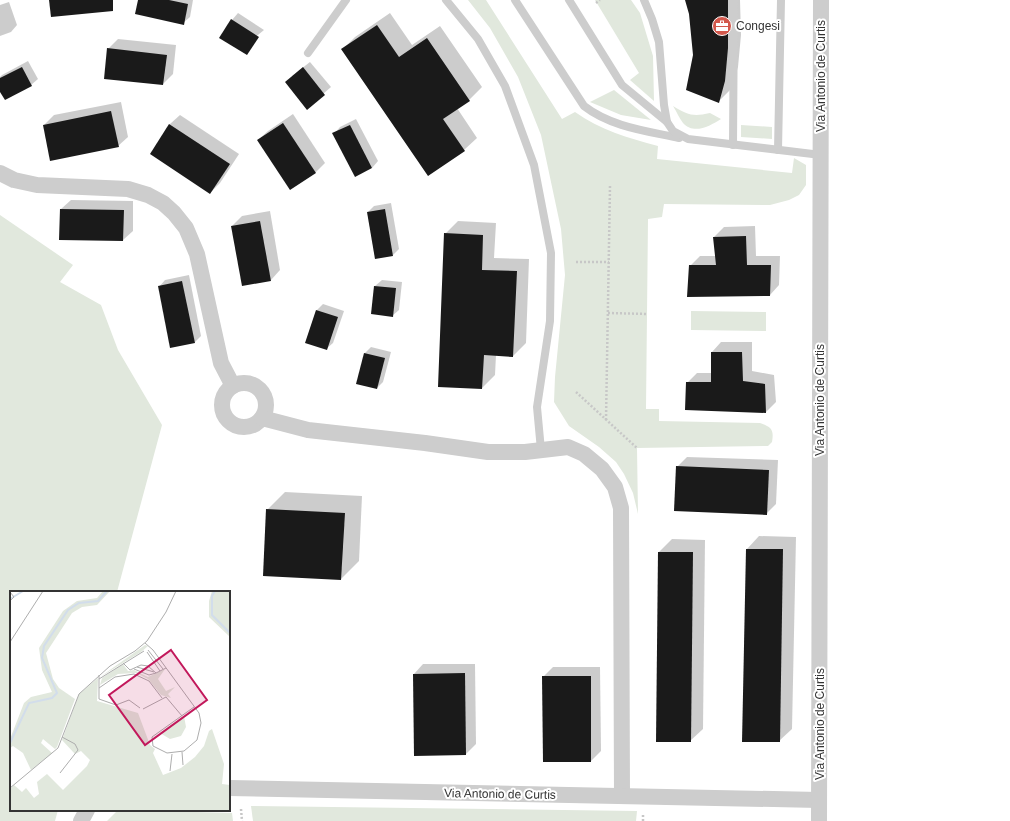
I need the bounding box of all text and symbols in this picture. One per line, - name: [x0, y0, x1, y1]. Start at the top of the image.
- office icon: Congesi: [711, 15, 733, 37]
- place label: Congesi: [736, 19, 780, 33]
- street label: Via Antonio de Curtis: [814, 20, 828, 132]
- street label: Via Antonio de Curtis: [813, 344, 827, 456]
- inset map: [10, 591, 230, 811]
- street label: Via Antonio de Curtis: [813, 668, 827, 780]
- street label: Via Antonio de Curtis: [444, 786, 556, 802]

